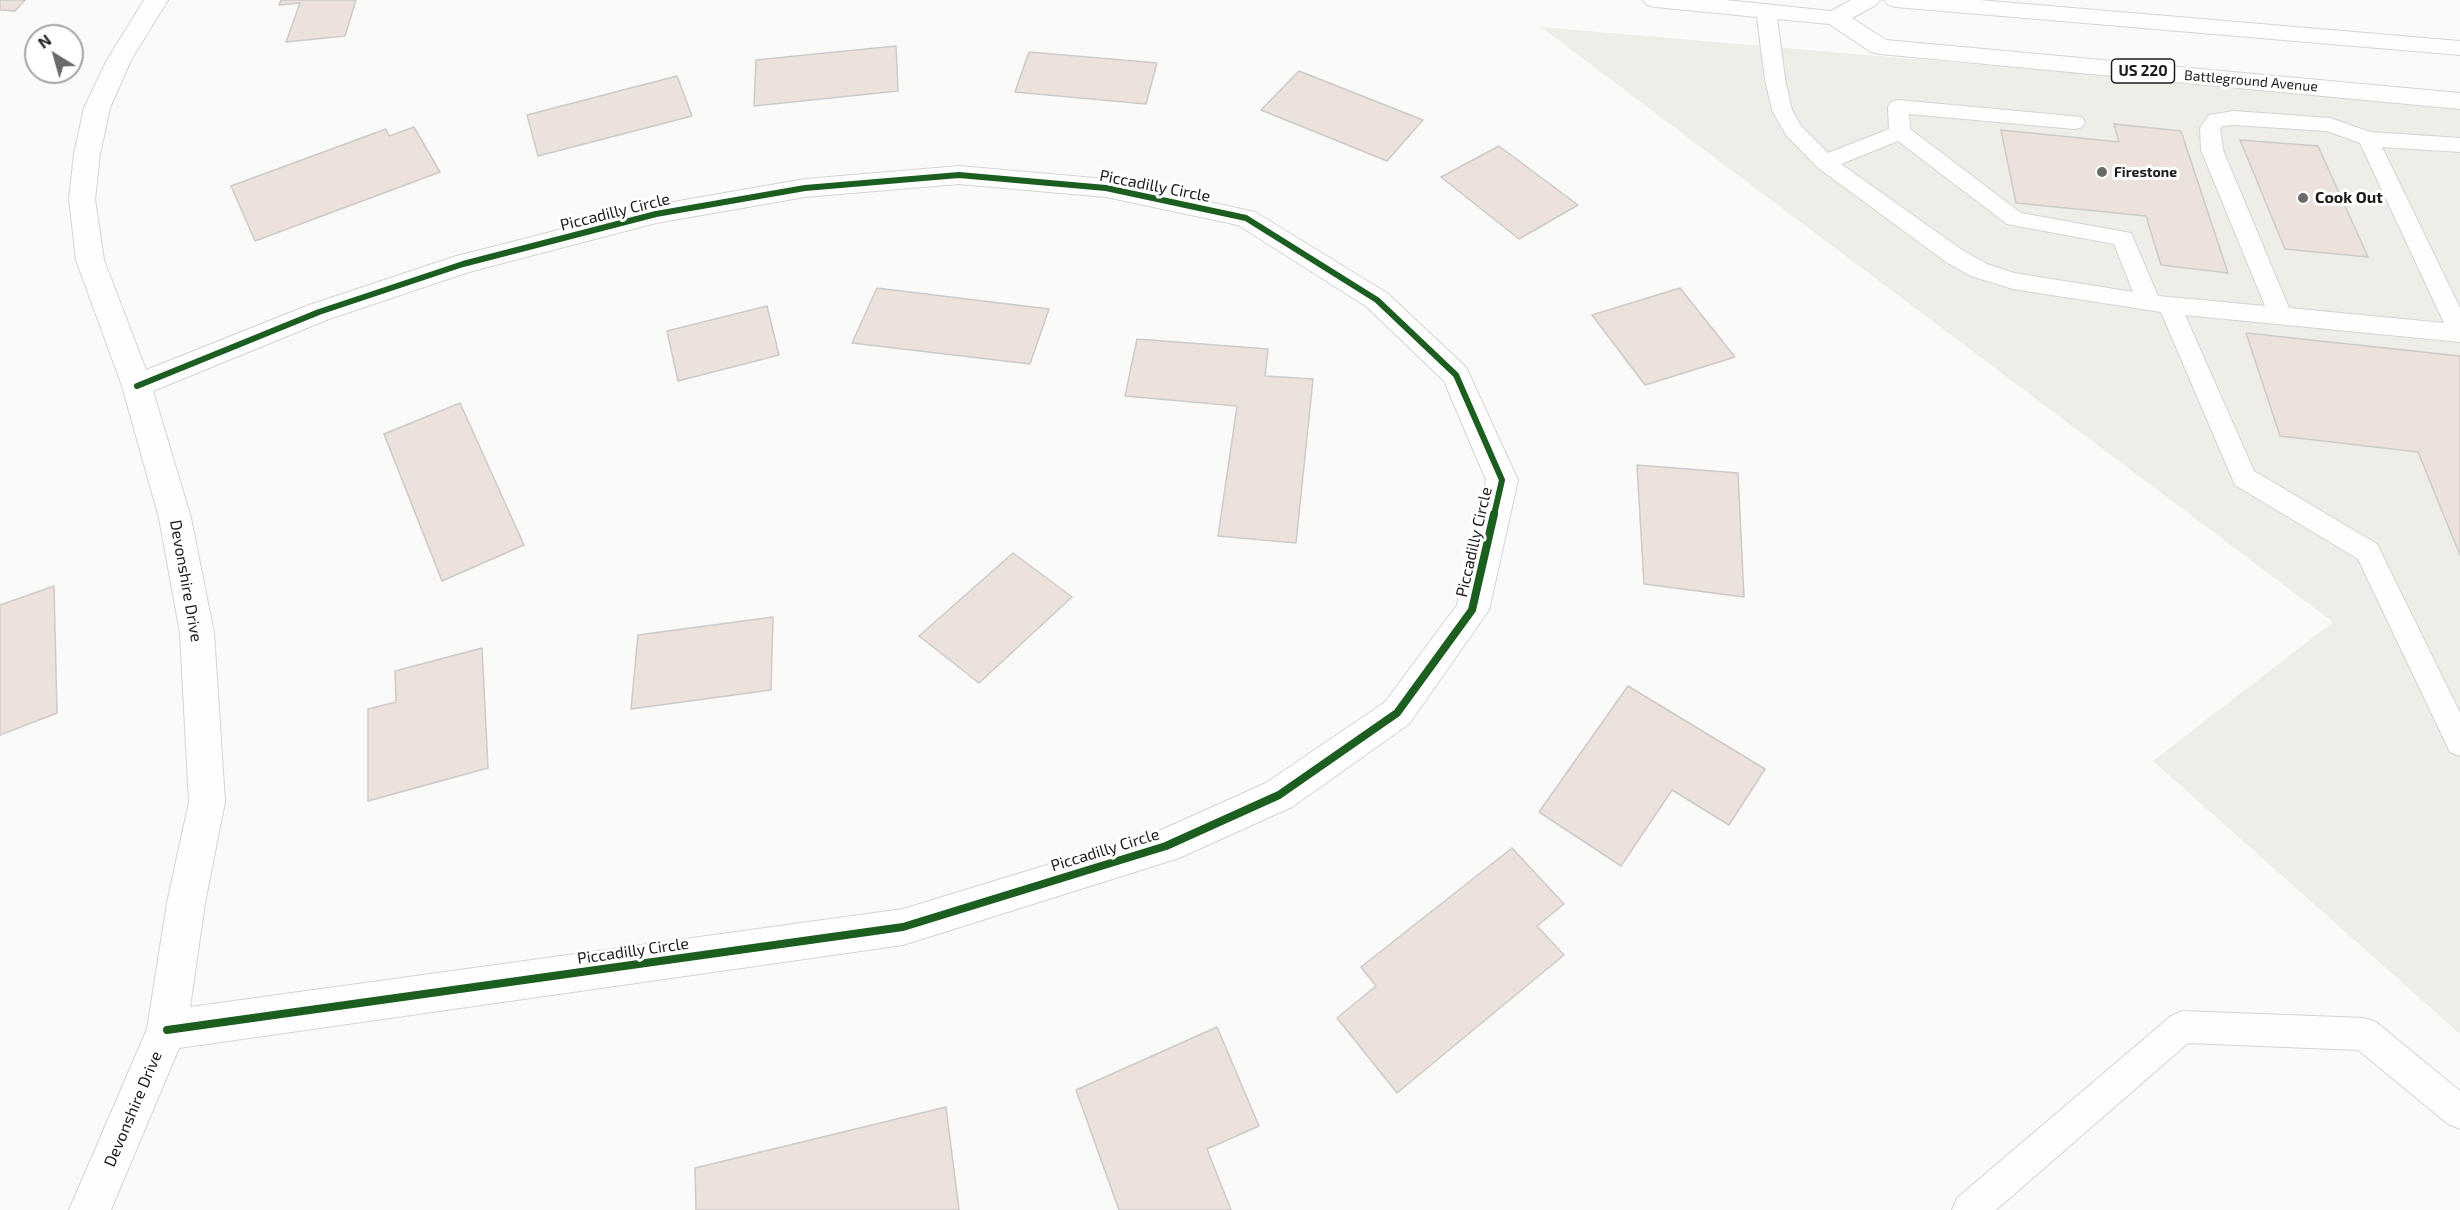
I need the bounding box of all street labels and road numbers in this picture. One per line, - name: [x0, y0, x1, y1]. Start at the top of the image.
- road number: US 220: [2112, 59, 2174, 83]
- street label: Battleground Avenue: [2183, 67, 2319, 95]
- street label: Piccadilly Circle: [1098, 166, 1212, 206]
- street label: Piccadilly Circle: [558, 189, 672, 235]
- street label: Piccadilly Circle: [1452, 485, 1496, 599]
- street label: Devonshire Drive: [166, 518, 206, 644]
- street label: Piccadilly Circle: [1048, 824, 1162, 876]
- street label: Piccadilly Circle: [576, 934, 690, 968]
- street label: Devonshire Drive: [100, 1048, 166, 1170]

